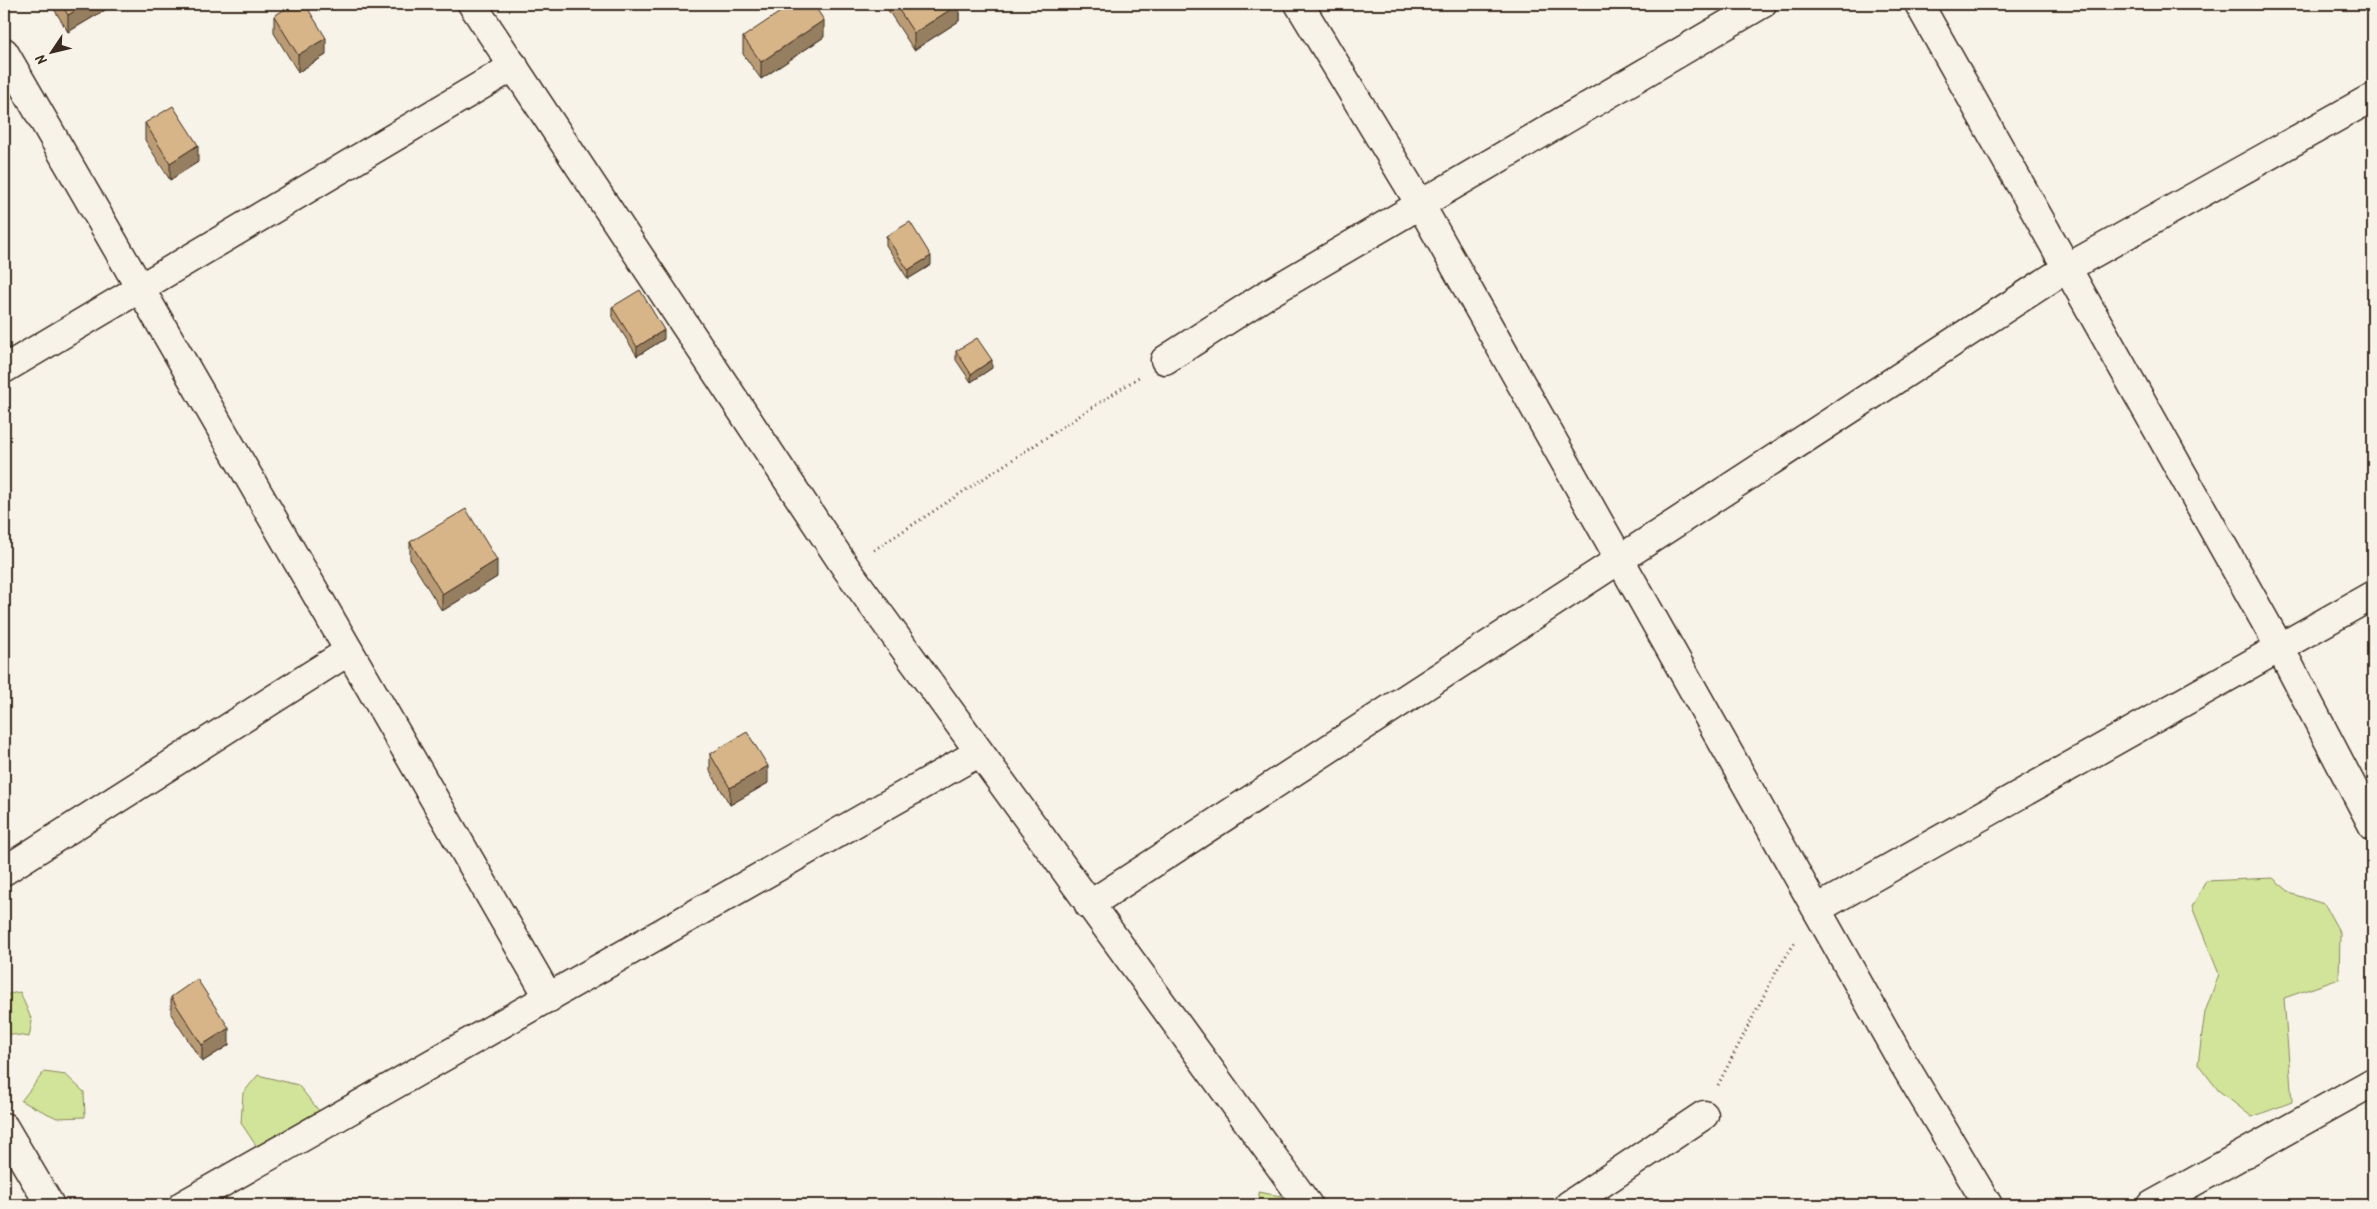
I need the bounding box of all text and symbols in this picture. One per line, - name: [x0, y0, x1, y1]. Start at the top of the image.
- north arrow: [28, 28, 78, 78]
- text: N: [31, 49, 54, 69]

